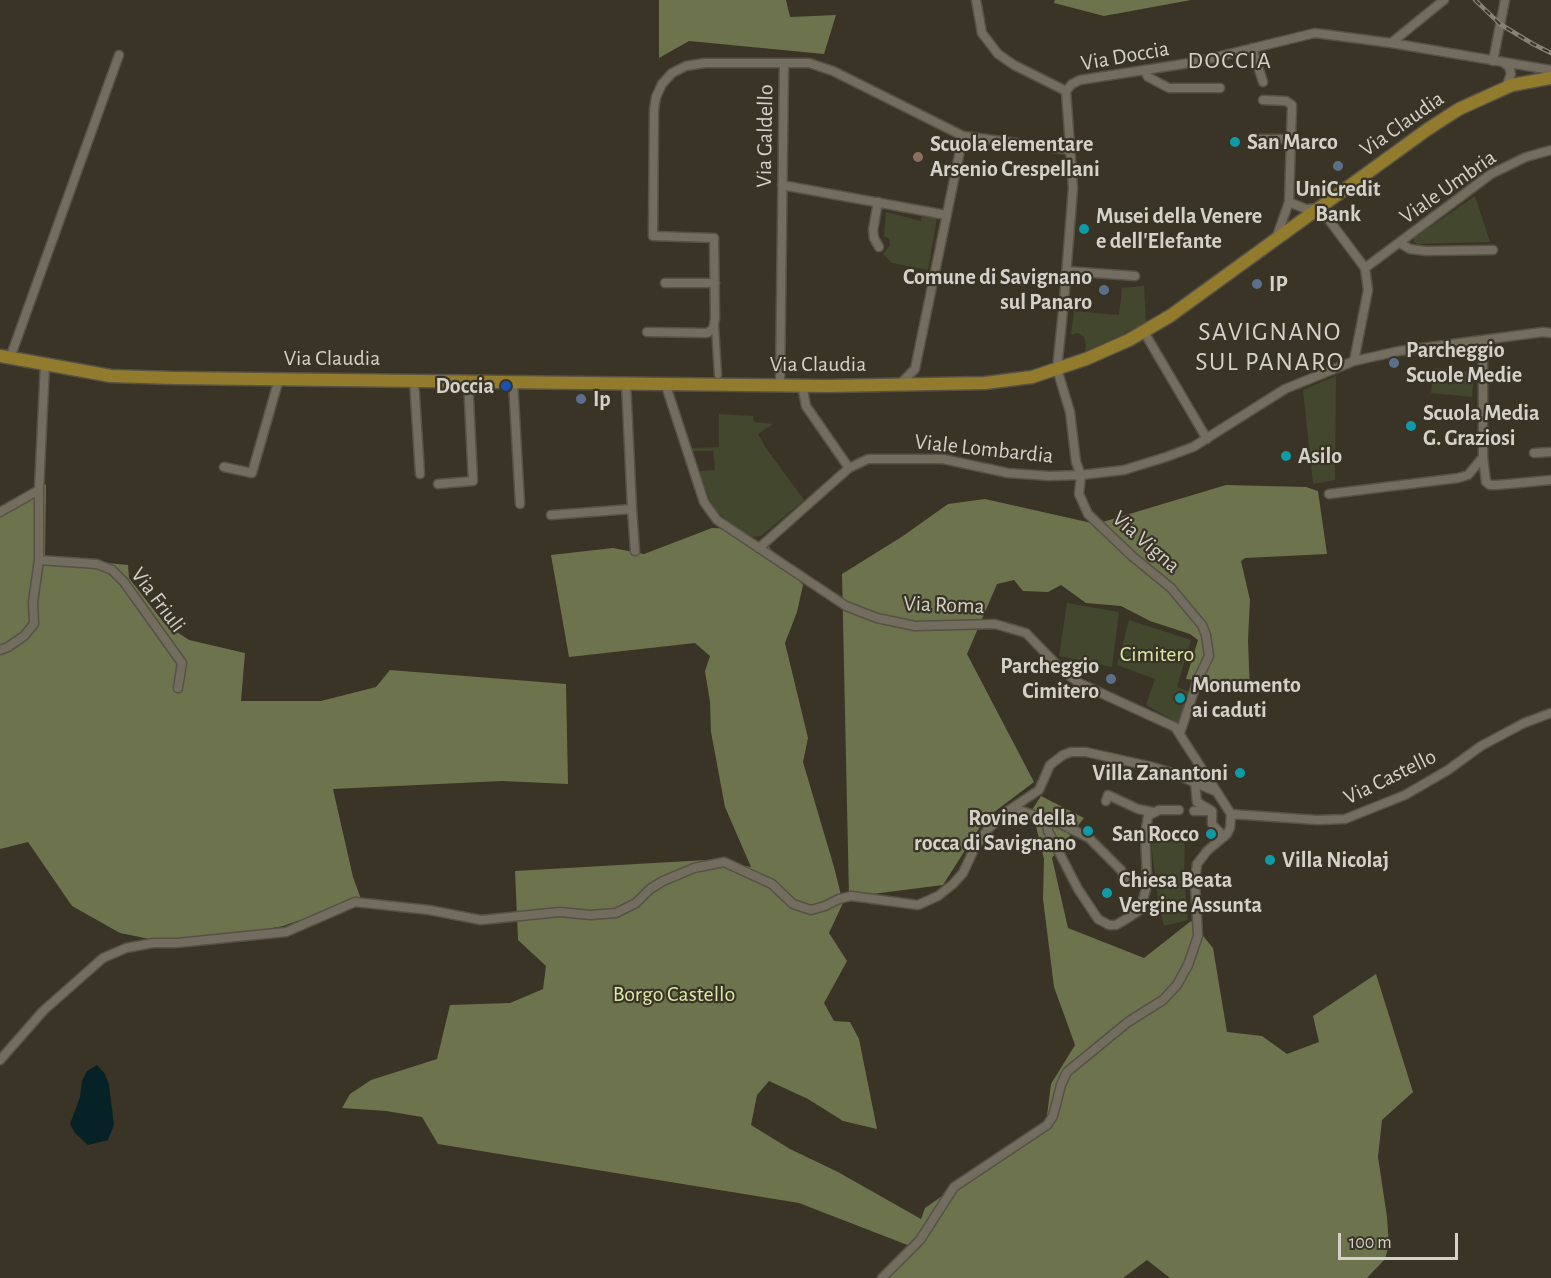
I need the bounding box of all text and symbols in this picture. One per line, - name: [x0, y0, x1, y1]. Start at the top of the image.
- street label: Via Doccia: [1079, 35, 1171, 77]
- district label: DOCCIA: [1188, 47, 1272, 75]
- street label: Via Galdello: [751, 84, 779, 188]
- street label: Via Claudia: [1355, 85, 1449, 163]
- place label: San Marco: [1247, 129, 1338, 155]
- place label: Scuola elementare Arsenio Crespellani: [930, 131, 1100, 182]
- marker: San Marco: [1228, 135, 1242, 149]
- street label: Viale Umbria: [1395, 144, 1501, 230]
- marker: Scuola elementare Arsenio Crespellani: [911, 150, 925, 164]
- marker: UniCredit Bank: [1331, 159, 1345, 173]
- place label: UniCredit Bank: [1296, 176, 1380, 228]
- place label: Musei della Venere e dell'Elefante: [1096, 203, 1262, 254]
- marker: Musei della Venere e dell'Elefante: [1077, 222, 1091, 236]
- place label: Comune di Savignano sul Panaro: [903, 264, 1092, 316]
- place label: IP: [1269, 271, 1288, 297]
- marker: IP: [1250, 277, 1264, 291]
- marker: Comune di Savignano sul Panaro: [1097, 283, 1111, 297]
- district label: SAVIGNANO SUL PANARO: [1195, 316, 1345, 378]
- place label: Parcheggio Scuole Medie: [1406, 337, 1522, 388]
- street label: Via Claudia: [284, 345, 380, 371]
- street label: Via Claudia: [770, 351, 866, 377]
- marker: Parcheggio Scuole Medie: [1387, 356, 1401, 370]
- place label: Doccia: [436, 373, 494, 399]
- marker: Doccia: [499, 379, 513, 393]
- place label: Ip: [593, 386, 611, 412]
- marker: Ip: [574, 392, 588, 406]
- place label: Scuola Media G. Graziosi: [1423, 400, 1540, 452]
- marker: Scuola Media G. Graziosi: [1404, 419, 1418, 433]
- street label: Viale Lombardia: [913, 429, 1055, 469]
- place label: Asilo: [1298, 443, 1342, 469]
- marker: Asilo: [1279, 449, 1293, 463]
- street label: Via Vigna: [1107, 505, 1185, 579]
- street label: Via Friuli: [125, 562, 191, 638]
- street label: Via Roma: [903, 590, 985, 620]
- park label: Cimitero: [1120, 641, 1194, 667]
- place label: Parcheggio Cimitero: [1000, 653, 1099, 704]
- marker: Parcheggio Cimitero: [1104, 672, 1118, 686]
- place label: Monumento ai caduti: [1192, 672, 1301, 724]
- marker: Monumento ai caduti: [1173, 691, 1187, 705]
- street label: Via Castello: [1339, 743, 1441, 811]
- place label: Villa Zanantoni: [1092, 760, 1228, 786]
- marker: Villa Zanantoni: [1233, 766, 1247, 780]
- place label: Rovine della rocca di Savignano: [914, 805, 1076, 856]
- place label: San Rocco: [1112, 821, 1199, 847]
- marker: Rovine della rocca di Savignano: [1081, 824, 1095, 838]
- marker: San Rocco: [1204, 827, 1218, 841]
- place label: Villa Nicolaj: [1282, 847, 1389, 873]
- marker: Villa Nicolaj: [1263, 853, 1277, 867]
- place label: Chiesa Beata Vergine Assunta: [1119, 867, 1262, 918]
- marker: Chiesa Beata Vergine Assunta: [1100, 886, 1114, 900]
- park label: Borgo Castello: [613, 981, 735, 1007]
- scale bar: [1341, 1221, 1461, 1259]
- text: 100 m: [1349, 1234, 1392, 1252]

